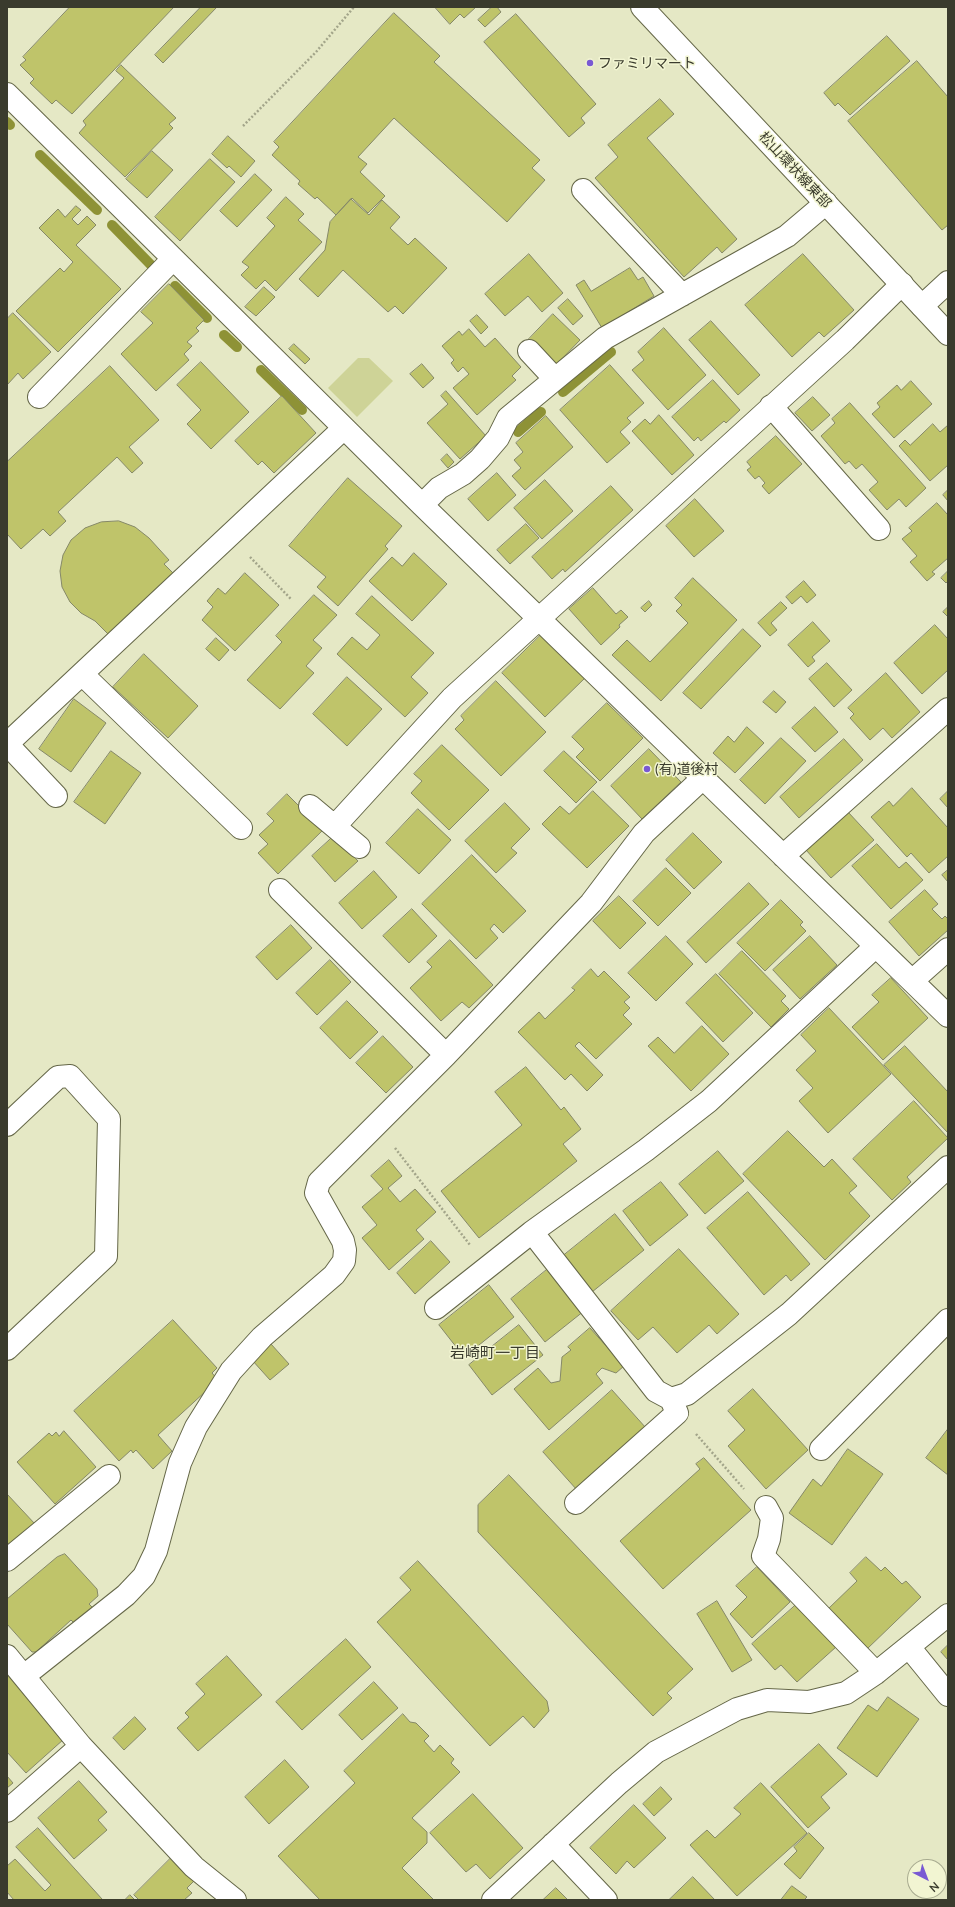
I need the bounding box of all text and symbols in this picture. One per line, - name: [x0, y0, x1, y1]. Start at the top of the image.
- place label: ファミリマート: [598, 55, 696, 71]
- marker: ファミリマート: [585, 58, 595, 68]
- street label: 松山環状線東部: [755, 128, 835, 212]
- place label: (有)道後村: [655, 761, 718, 777]
- marker: (有)道後村: [642, 764, 652, 774]
- district label: 岩崎町一丁目: [450, 1344, 540, 1362]
- north arrow: [907, 1859, 947, 1899]
- text: N: [927, 1880, 942, 1895]

